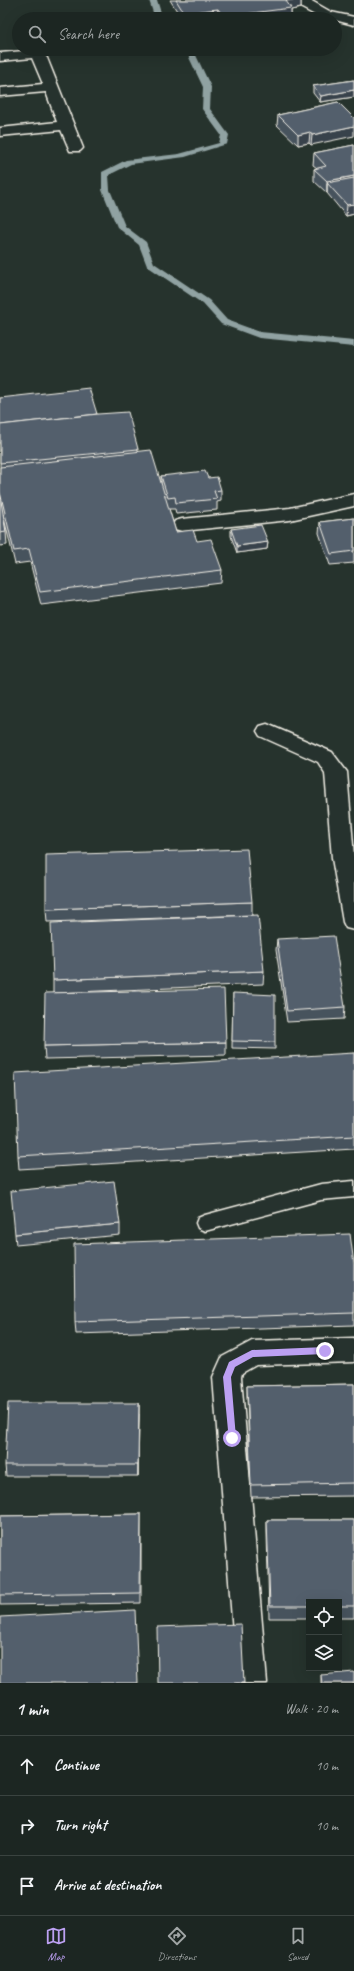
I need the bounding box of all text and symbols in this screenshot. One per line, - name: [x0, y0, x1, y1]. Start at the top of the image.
- search box: [12, 12, 342, 56]
- icon: search: [26, 23, 48, 45]
- text: Search here: [58, 25, 119, 44]
- route end: [316, 1342, 334, 1360]
- route start: [223, 1429, 241, 1447]
- map controls: [306, 1599, 342, 1671]
- button: locate: [306, 1599, 342, 1635]
- button: layers: [306, 1635, 342, 1671]
- text: 1 min: [16, 1699, 49, 1720]
- text: Walk · 20 m: [285, 1701, 338, 1717]
- icon: ahead: [16, 1755, 38, 1777]
- text: Continue: [54, 1756, 99, 1775]
- text: 10 m: [316, 1758, 338, 1774]
- icon: right: [16, 1815, 38, 1837]
- text: Turn right: [54, 1816, 107, 1835]
- text: 10 m: [316, 1818, 338, 1834]
- icon: arrive: [16, 1875, 38, 1897]
- text: Arrive at destination: [54, 1876, 161, 1895]
- tab: Map: [45, 1925, 67, 1963]
- tab: Directions: [158, 1925, 196, 1963]
- tab: Saved: [287, 1925, 309, 1963]

